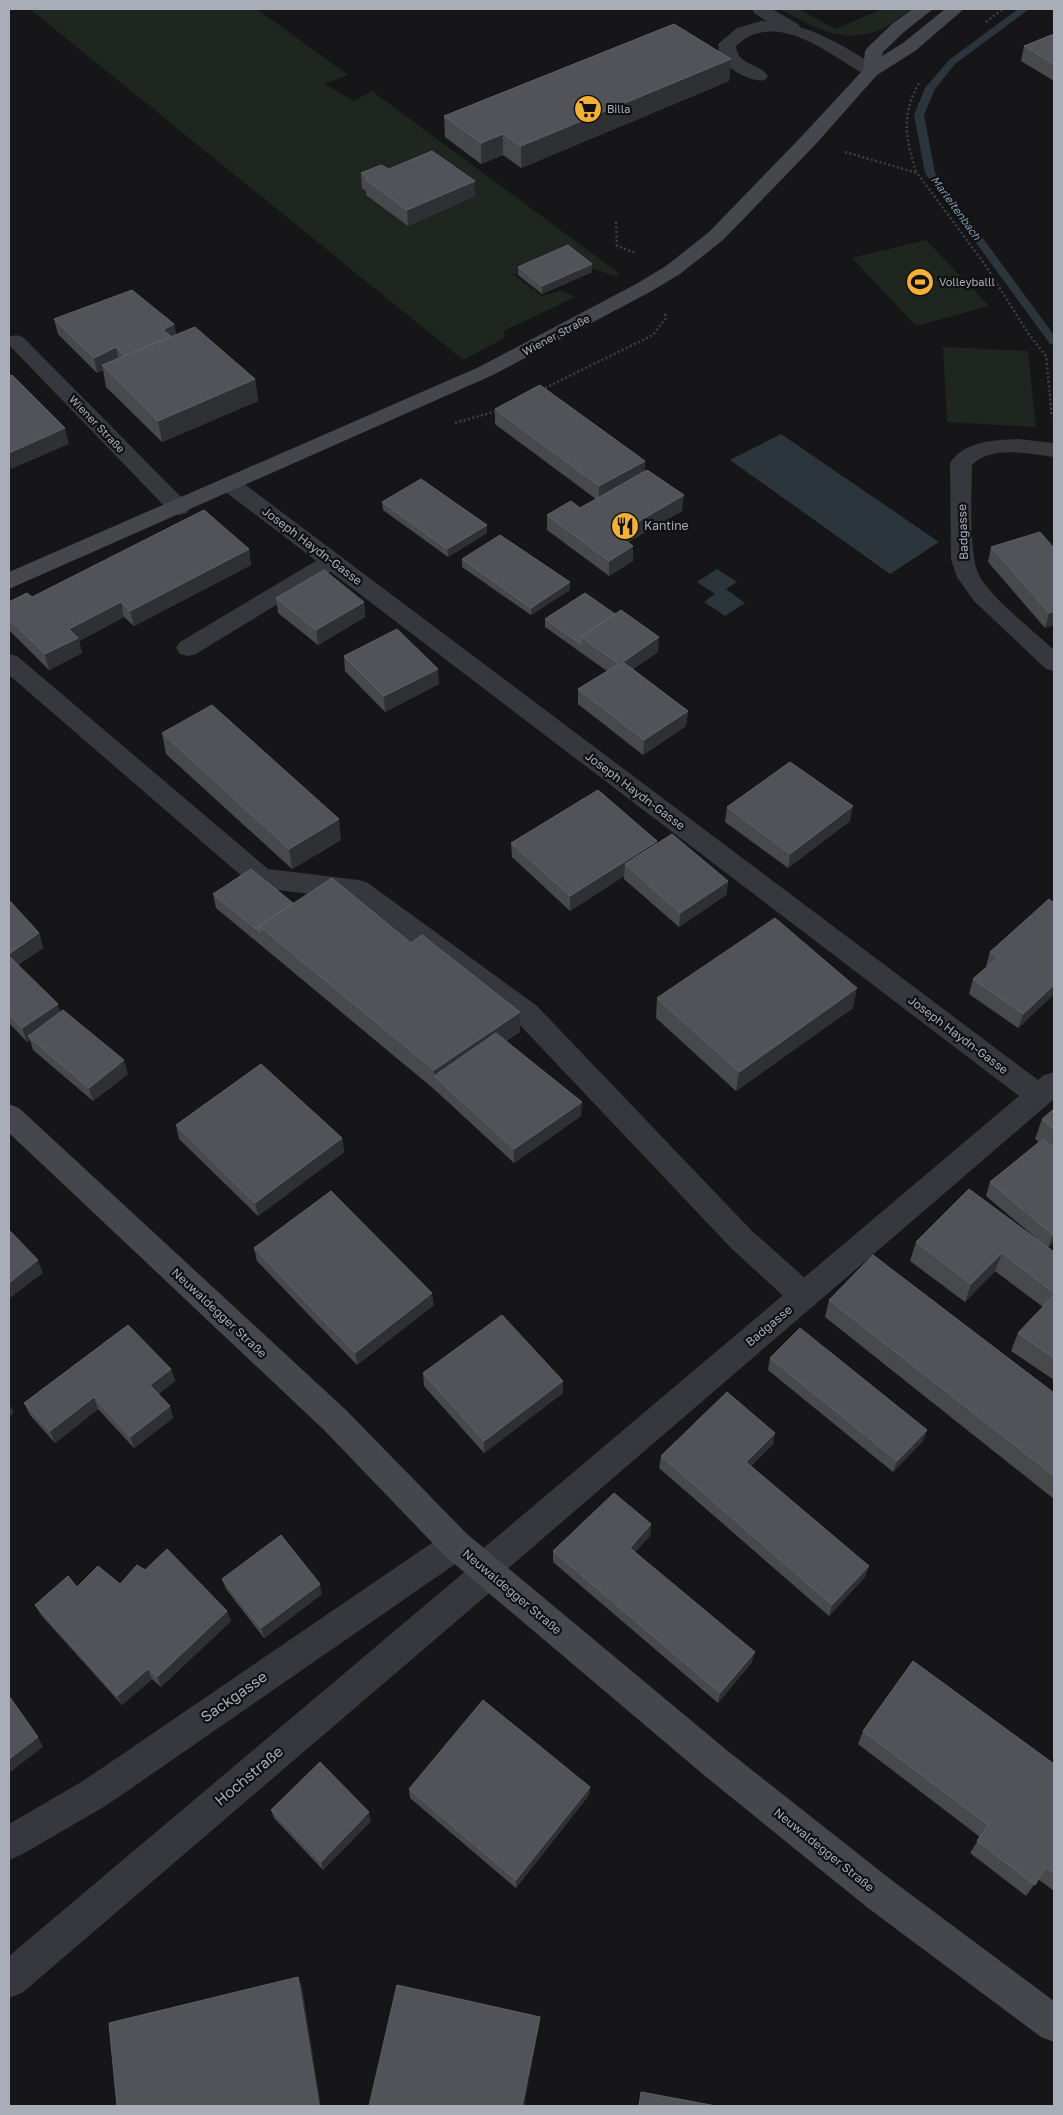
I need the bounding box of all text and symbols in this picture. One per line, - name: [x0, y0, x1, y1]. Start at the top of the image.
- supermarket icon: Billa: [573, 94, 603, 124]
- place label: Billa: [607, 102, 631, 115]
- water label: Marleitenbach: [929, 173, 985, 243]
- sports icon: Volleyballl: [905, 267, 935, 297]
- place label: Volleyballl: [939, 275, 996, 288]
- street label: Wiener Straße: [520, 311, 592, 358]
- street label: Wiener Straße: [67, 392, 128, 455]
- street label: Joseph Haydn-Gasse: [259, 503, 365, 588]
- street label: Badgasse: [954, 504, 971, 560]
- restaurant icon: Kantine: [610, 511, 640, 541]
- place label: Kantine: [644, 518, 689, 533]
- street label: Joseph Haydn-Gasse: [582, 748, 688, 833]
- street label: Joseph Haydn-Gasse: [905, 992, 1011, 1077]
- street label: Neuwaldegger Straße: [169, 1265, 270, 1361]
- street label: Badgasse: [742, 1302, 795, 1349]
- street label: Neuwaldegger Straße: [460, 1546, 565, 1637]
- street label: Sackgasse: [197, 1667, 270, 1726]
- street label: Hochstraße: [211, 1741, 286, 1809]
- street label: Neuwaldegger Straße: [771, 1805, 877, 1895]

